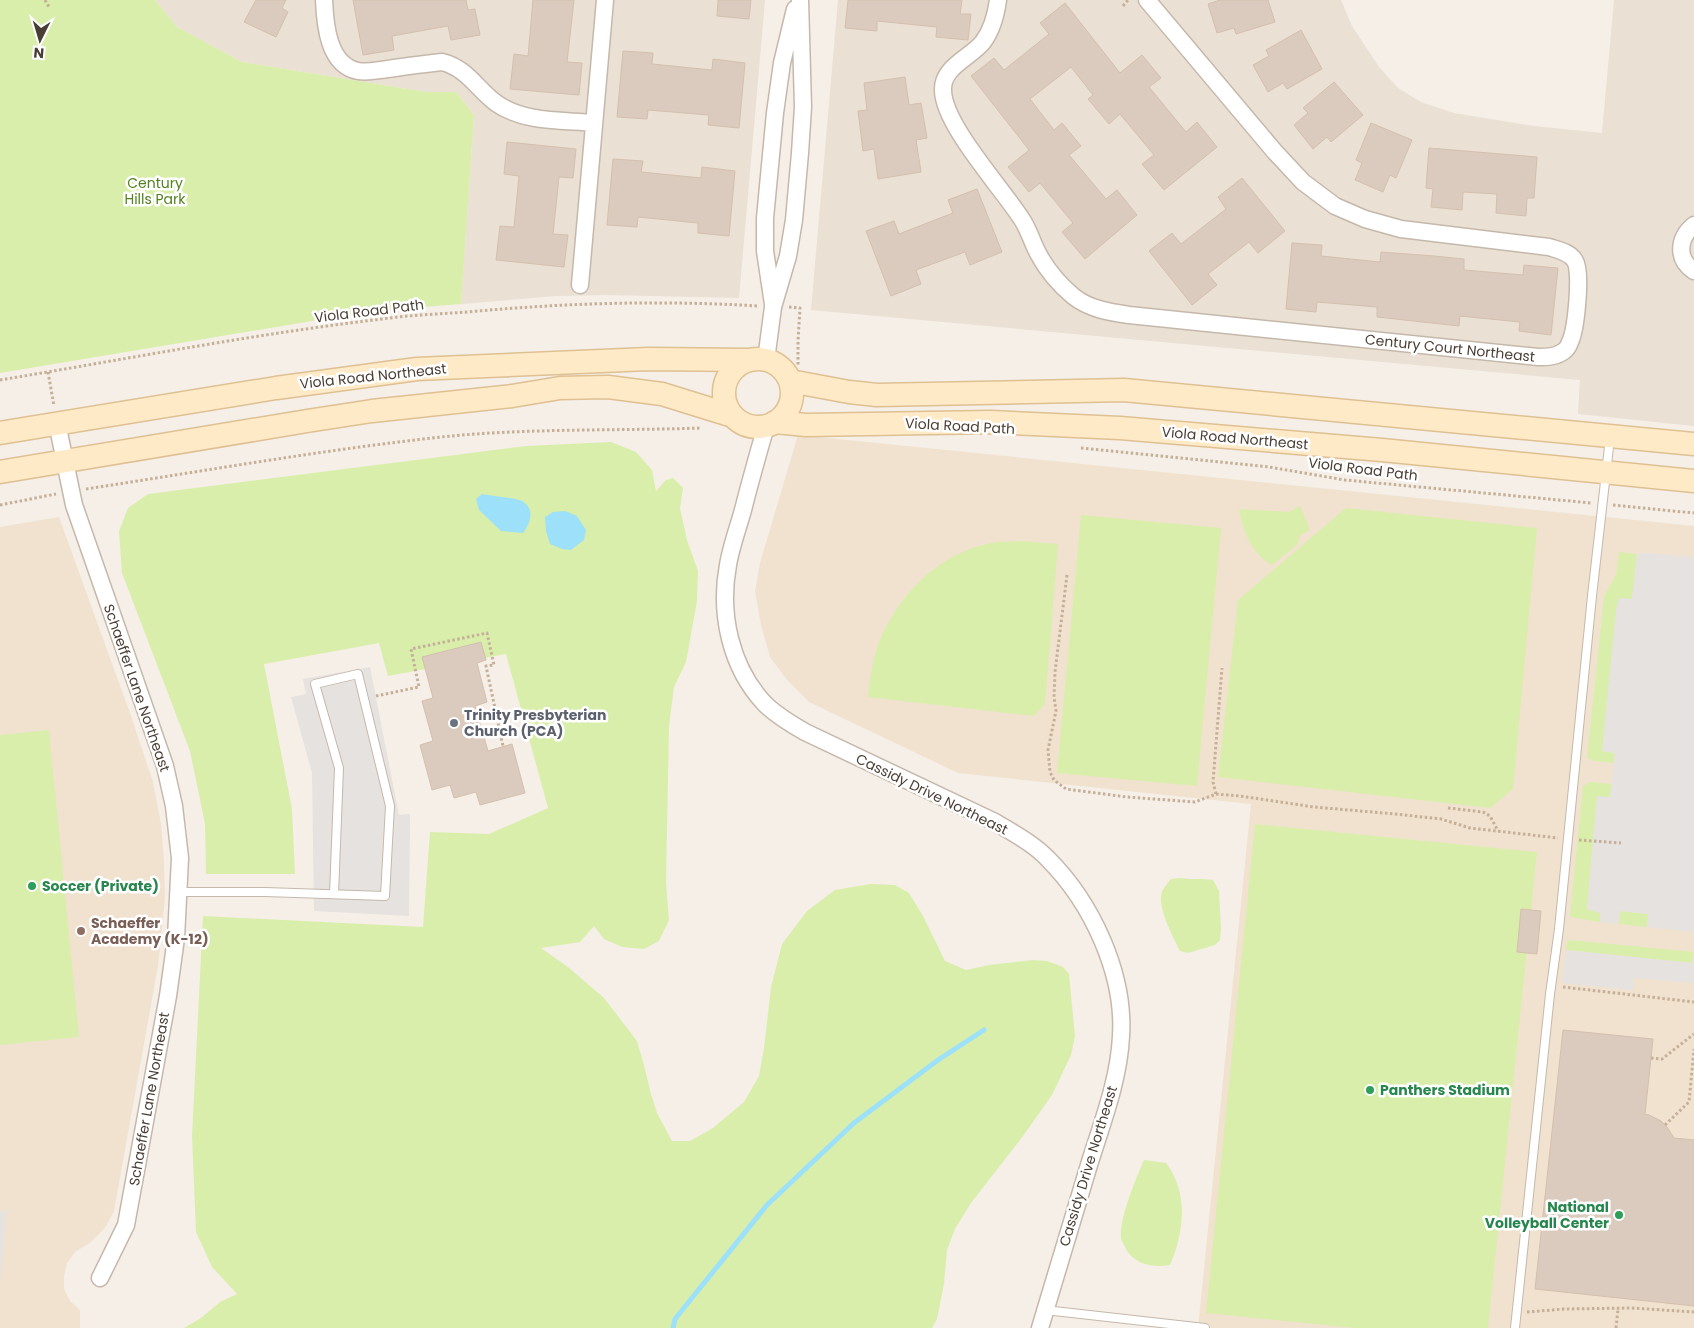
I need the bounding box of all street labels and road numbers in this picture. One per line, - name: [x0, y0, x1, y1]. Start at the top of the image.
- street label: Viola Road Path: [313, 294, 425, 328]
- street label: Century Court Northeast: [1364, 329, 1536, 367]
- street label: Viola Road Northeast: [299, 358, 447, 394]
- street label: Viola Road Path: [904, 413, 1016, 439]
- street label: Viola Road Northeast: [1161, 422, 1309, 454]
- street label: Viola Road Path: [1307, 452, 1419, 486]
- street label: Schaeffer Lane Northeast: [99, 601, 175, 775]
- street label: Cassidy Drive Northeast: [853, 748, 1011, 840]
- street label: Schaeffer Lane Northeast: [124, 1011, 174, 1187]
- street label: Cassidy Drive Northeast: [1054, 1083, 1122, 1249]

